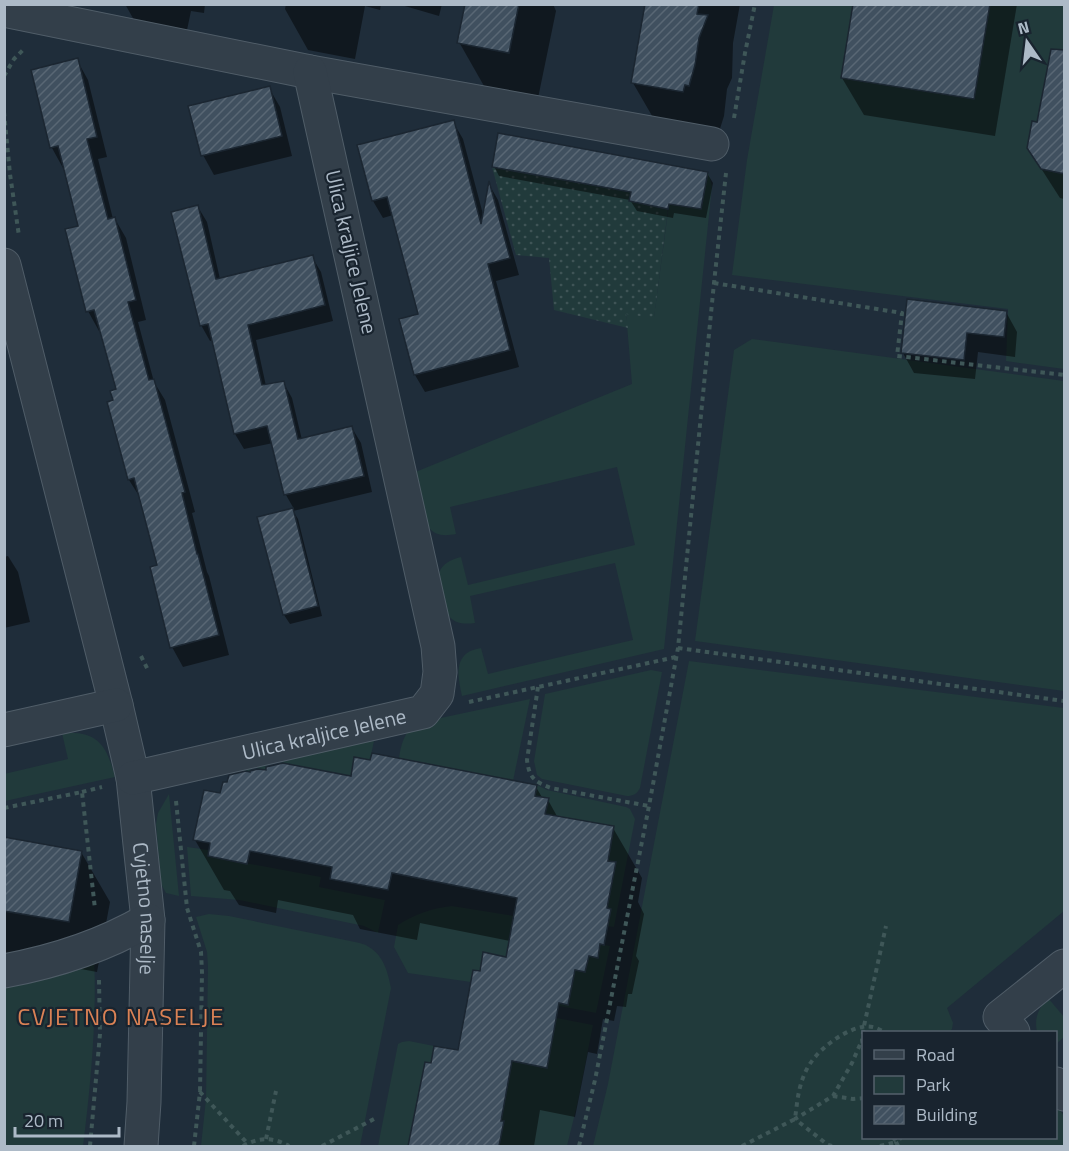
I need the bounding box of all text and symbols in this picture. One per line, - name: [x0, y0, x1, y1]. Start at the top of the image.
- north arrow: [997, 12, 1057, 72]
- text: N: [1015, 14, 1032, 40]
- street label: Ulica kraljice Jelene: [318, 167, 386, 337]
- street label: Ulica kraljice Jelene: [239, 699, 409, 768]
- street label: Cvjetno naselje: [125, 840, 165, 975]
- district label: CVJETNO NASELJE: [17, 998, 225, 1034]
- legend: [862, 1031, 1057, 1139]
- text: Road: [916, 1041, 955, 1068]
- text: Park: [916, 1071, 951, 1098]
- scale bar: [15, 1100, 118, 1138]
- text: Building: [916, 1101, 977, 1128]
- text: 20 m: [24, 1107, 63, 1134]

